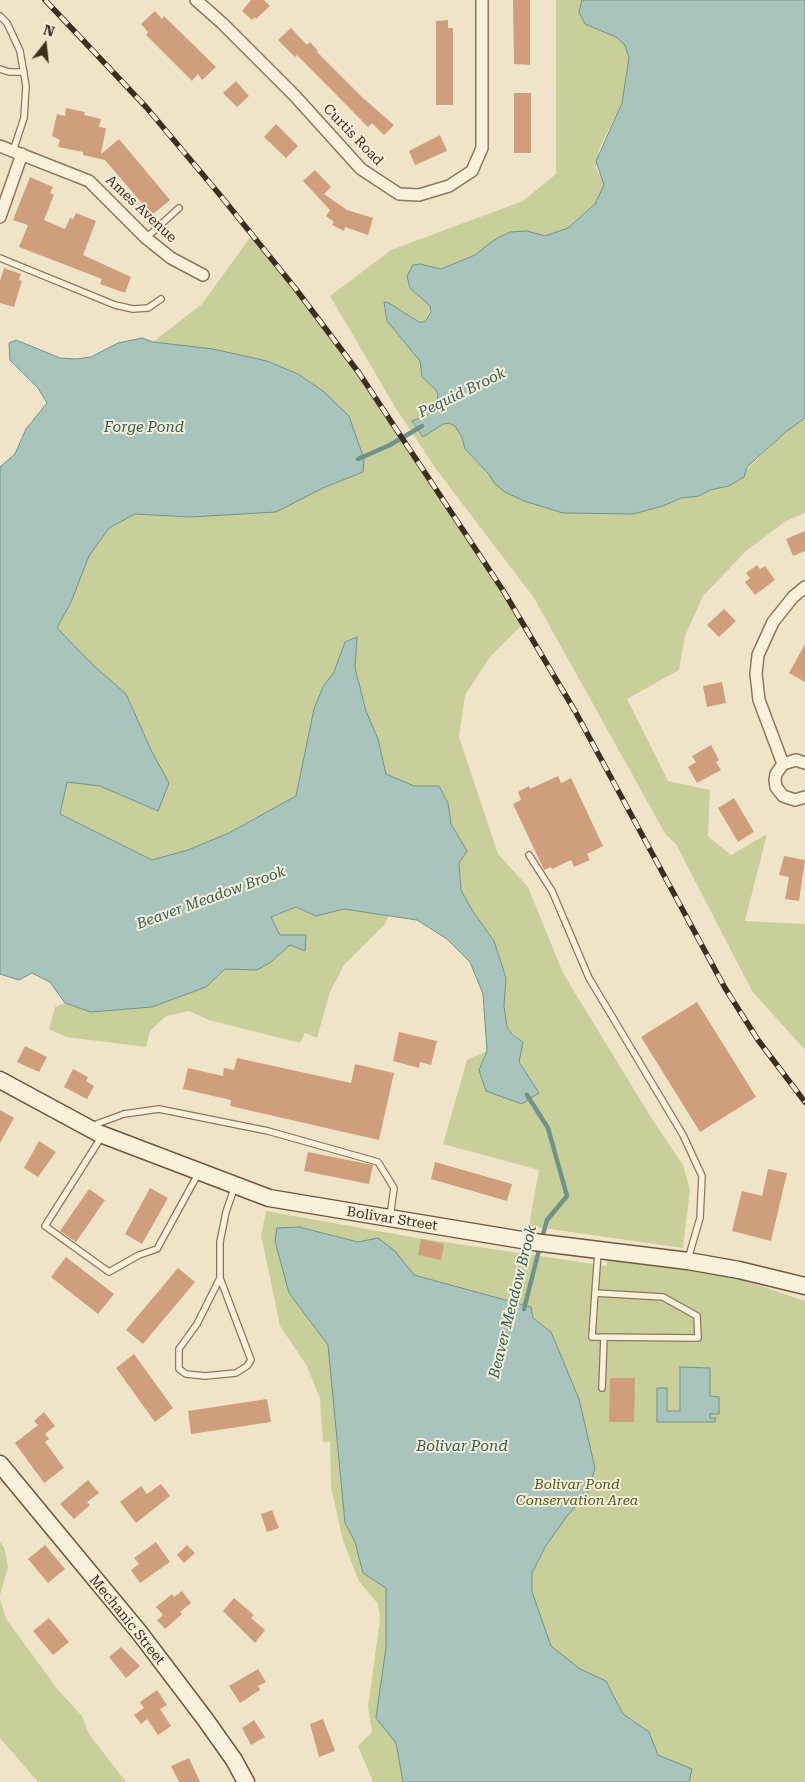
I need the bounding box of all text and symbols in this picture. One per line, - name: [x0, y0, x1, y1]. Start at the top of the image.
- north arrow: [20, 20, 70, 70]
- text: N: [42, 21, 57, 40]
- street label: Curtis Road: [319, 101, 387, 169]
- street label: Ames Avenue: [102, 172, 180, 246]
- water label: Pequid Brook: [415, 364, 509, 422]
- water label: Forge Pond: [104, 419, 184, 437]
- water label: Beaver Meadow Brook: [134, 863, 288, 933]
- street label: Bolivar Street: [345, 1204, 439, 1234]
- water label: Beaver Meadow Brook: [485, 1224, 541, 1380]
- water label: Bolivar Pond: [416, 1438, 508, 1456]
- park label: Bolivar Pond Conservation Area: [516, 1477, 638, 1510]
- street label: Mechanic Street: [86, 1572, 168, 1668]

